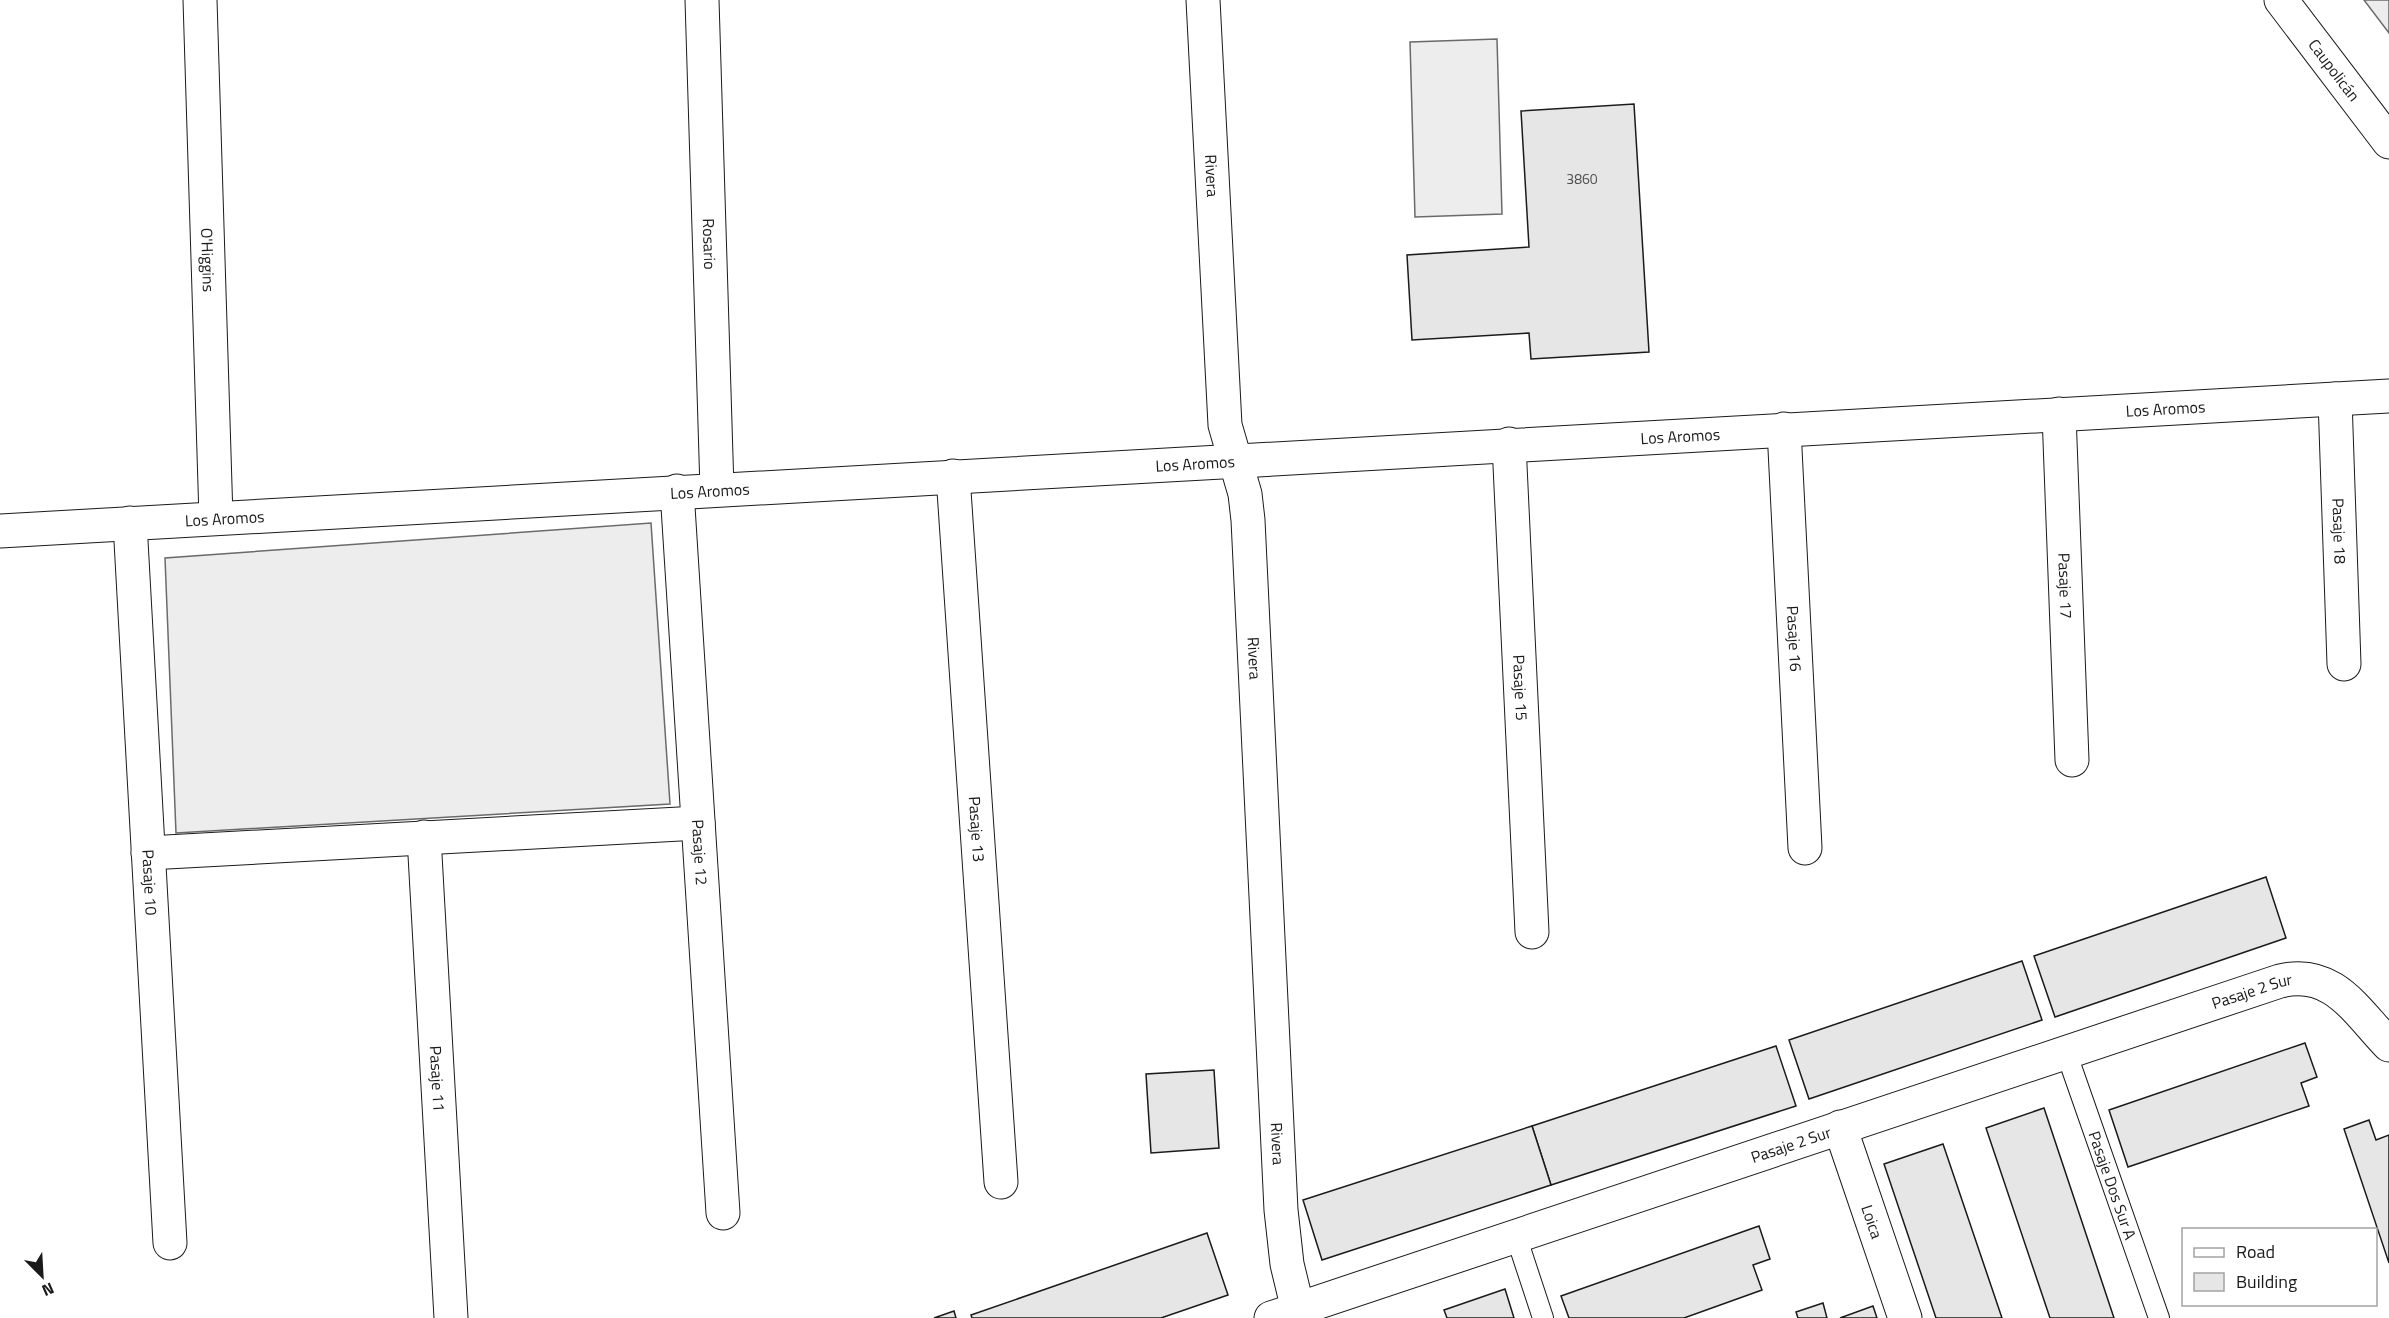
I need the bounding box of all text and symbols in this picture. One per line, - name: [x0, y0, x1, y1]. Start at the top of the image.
- street label: Caupolicán: [2303, 34, 2366, 106]
- street label: Rivera: [1199, 154, 1225, 198]
- house number: 3860: [1566, 168, 1598, 189]
- street label: Rosario: [697, 218, 722, 270]
- street label: O'Higgins: [195, 227, 221, 292]
- street label: Los Aromos: [2125, 394, 2206, 423]
- street label: Los Aromos: [1640, 422, 1721, 450]
- street label: Los Aromos: [1155, 449, 1236, 478]
- street label: Los Aromos: [669, 477, 750, 505]
- street label: Pasaje 18: [2326, 498, 2353, 564]
- street label: Los Aromos: [184, 504, 265, 533]
- street label: Pasaje 17: [2052, 552, 2079, 619]
- street label: Pasaje 16: [1781, 605, 1808, 672]
- street label: Rivera: [1242, 636, 1268, 680]
- street label: Pasaje 15: [1507, 654, 1534, 721]
- street label: Pasaje 13: [963, 795, 991, 863]
- street label: Pasaje 12: [686, 819, 714, 886]
- street label: Pasaje 10: [136, 849, 164, 916]
- street label: Pasaje 2 Sur: [2208, 967, 2294, 1015]
- street label: Pasaje 11: [424, 1045, 451, 1112]
- street label: Pasaje 2 Sur: [1747, 1120, 1835, 1169]
- street label: Rivera: [1265, 1122, 1291, 1166]
- street label: Pasaje Dos Sur A: [2082, 1127, 2143, 1243]
- street label: Loica: [1855, 1201, 1889, 1242]
- legend: [2182, 1228, 2377, 1306]
- text: Road: [2236, 1238, 2275, 1265]
- north arrow: [12, 1246, 72, 1306]
- text: Building: [2236, 1268, 2297, 1295]
- text: N: [38, 1276, 58, 1303]

